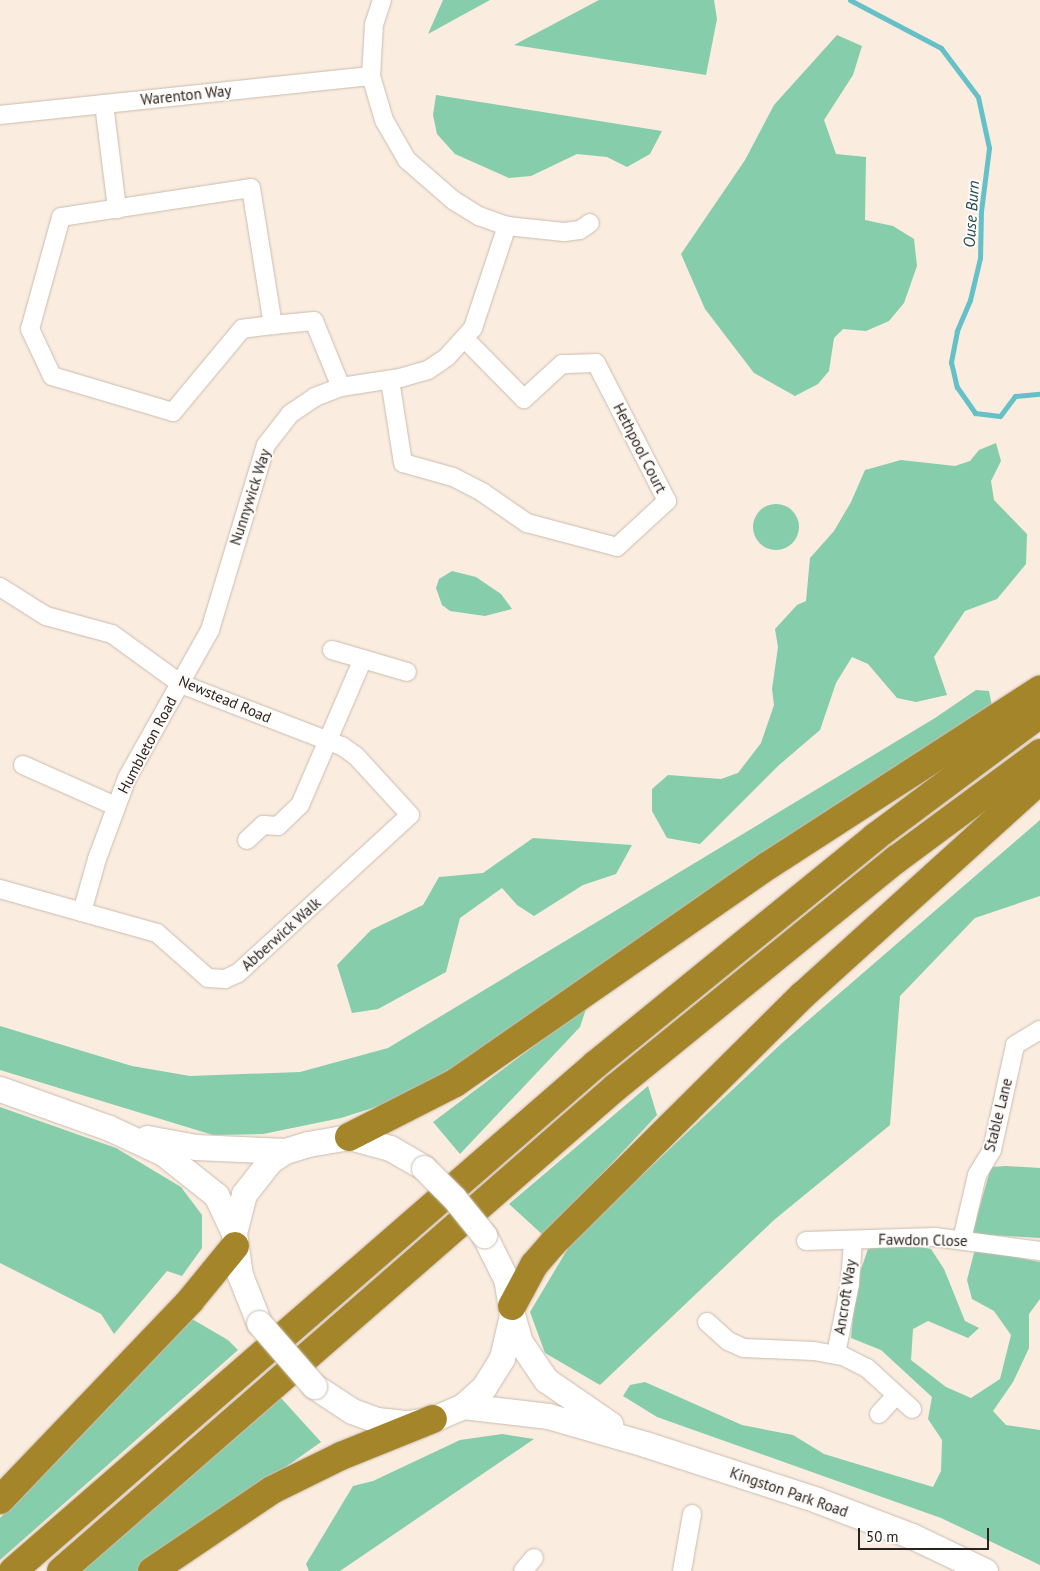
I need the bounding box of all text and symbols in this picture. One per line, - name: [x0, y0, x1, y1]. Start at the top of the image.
- street label: Warenton Way: [140, 81, 232, 109]
- water label: Ouse Burn: [959, 180, 983, 248]
- street label: Hethpool Court: [610, 400, 670, 496]
- street label: Nunnywick Way: [226, 446, 274, 548]
- street label: Newstead Road: [176, 671, 274, 727]
- street label: Humbleton Road: [114, 693, 180, 797]
- street label: Abberwick Walk: [237, 893, 325, 975]
- street label: Stable Lane: [980, 1076, 1016, 1154]
- street label: Fawdon Close: [878, 1230, 968, 1250]
- street label: Ancroft Way: [830, 1258, 860, 1336]
- street label: Kingston Park Road: [727, 1463, 851, 1521]
- scale bar: [860, 1518, 991, 1550]
- text: 50 m: [866, 1527, 899, 1546]

